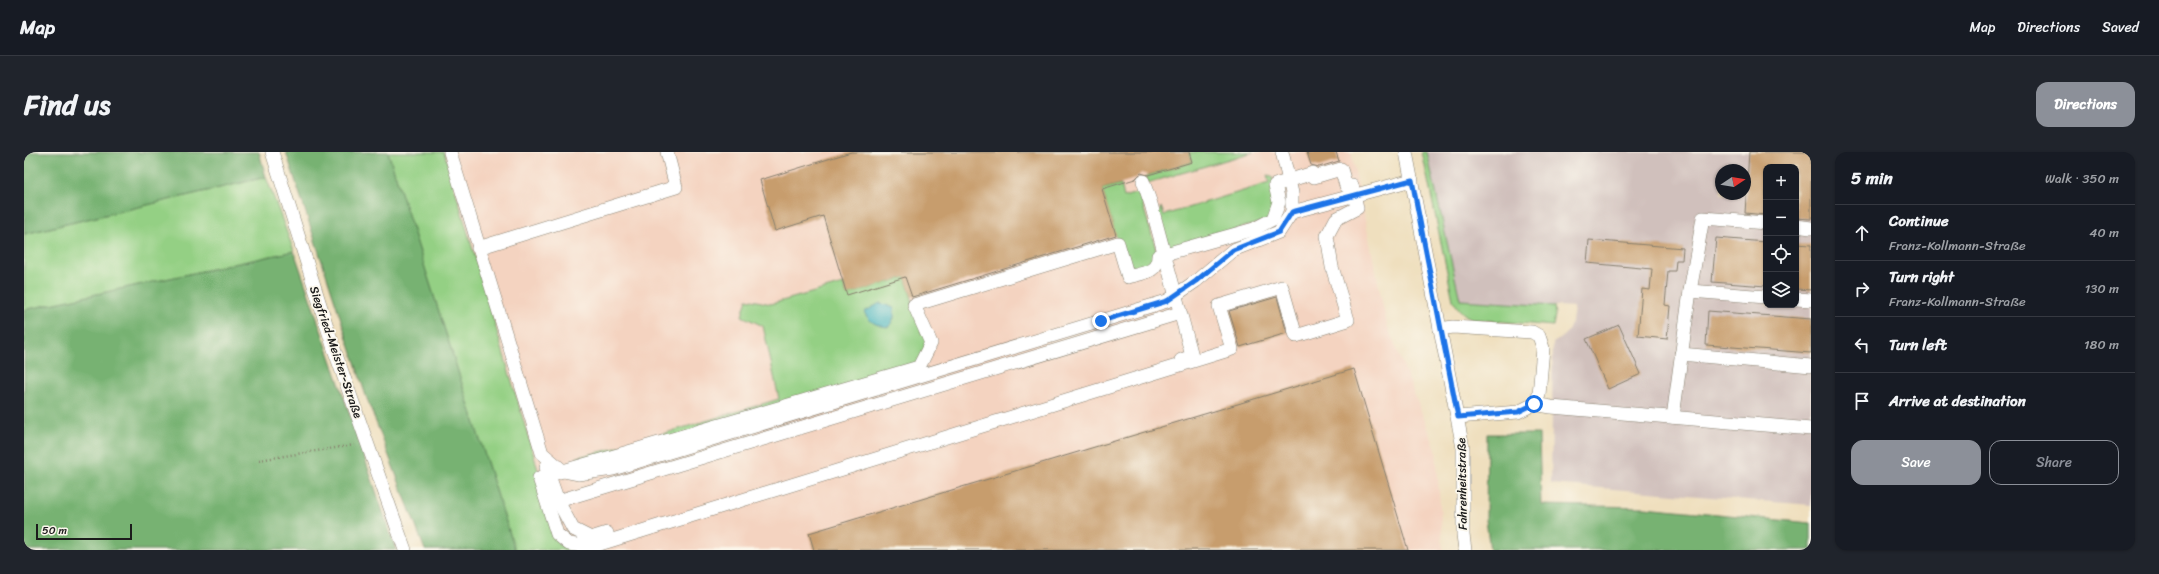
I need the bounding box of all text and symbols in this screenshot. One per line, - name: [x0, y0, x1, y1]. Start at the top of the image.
- text: Map: [20, 11, 55, 44]
- text: Map: [1969, 15, 1995, 40]
- text: Directions: [2017, 15, 2080, 40]
- text: Saved: [2102, 15, 2139, 40]
- text: Find us: [24, 80, 111, 129]
- button: Directions: [2036, 82, 2135, 127]
- text: 5 min: [1851, 163, 1893, 193]
- north arrow: [1715, 164, 1751, 200]
- map controls: [1763, 164, 1799, 308]
- button: +: [1763, 164, 1799, 200]
- text: Walk · 350 m: [2045, 167, 2119, 190]
- button: −: [1763, 200, 1799, 236]
- text: Continue: [1889, 208, 1949, 234]
- text: 40 m: [2089, 221, 2119, 244]
- icon: ahead: [1851, 222, 1873, 244]
- text: Franz-Kollmann-Straße: [1889, 234, 2026, 257]
- button: locate: [1763, 236, 1799, 272]
- text: Turn right: [1889, 264, 1954, 290]
- button: layers: [1763, 272, 1799, 308]
- text: 130 m: [2085, 277, 2119, 300]
- icon: right: [1851, 278, 1873, 300]
- street label: Siegfried-Meister-Straße: [303, 283, 369, 421]
- text: Franz-Kollmann-Straße: [1889, 290, 2026, 313]
- route end: [1092, 312, 1110, 330]
- text: Turn left: [1889, 332, 1947, 358]
- text: 180 m: [2084, 333, 2119, 356]
- icon: left: [1851, 334, 1873, 356]
- text: Arrive at destination: [1889, 388, 2026, 414]
- icon: arrive: [1851, 390, 1873, 412]
- route start: [1525, 395, 1543, 413]
- street label: Fahrenheitstraße: [1450, 437, 1474, 530]
- button: Save: [1851, 440, 1981, 485]
- button: Share: [1989, 440, 2119, 485]
- text: 50 m: [42, 521, 67, 540]
- scale bar: [36, 522, 132, 541]

